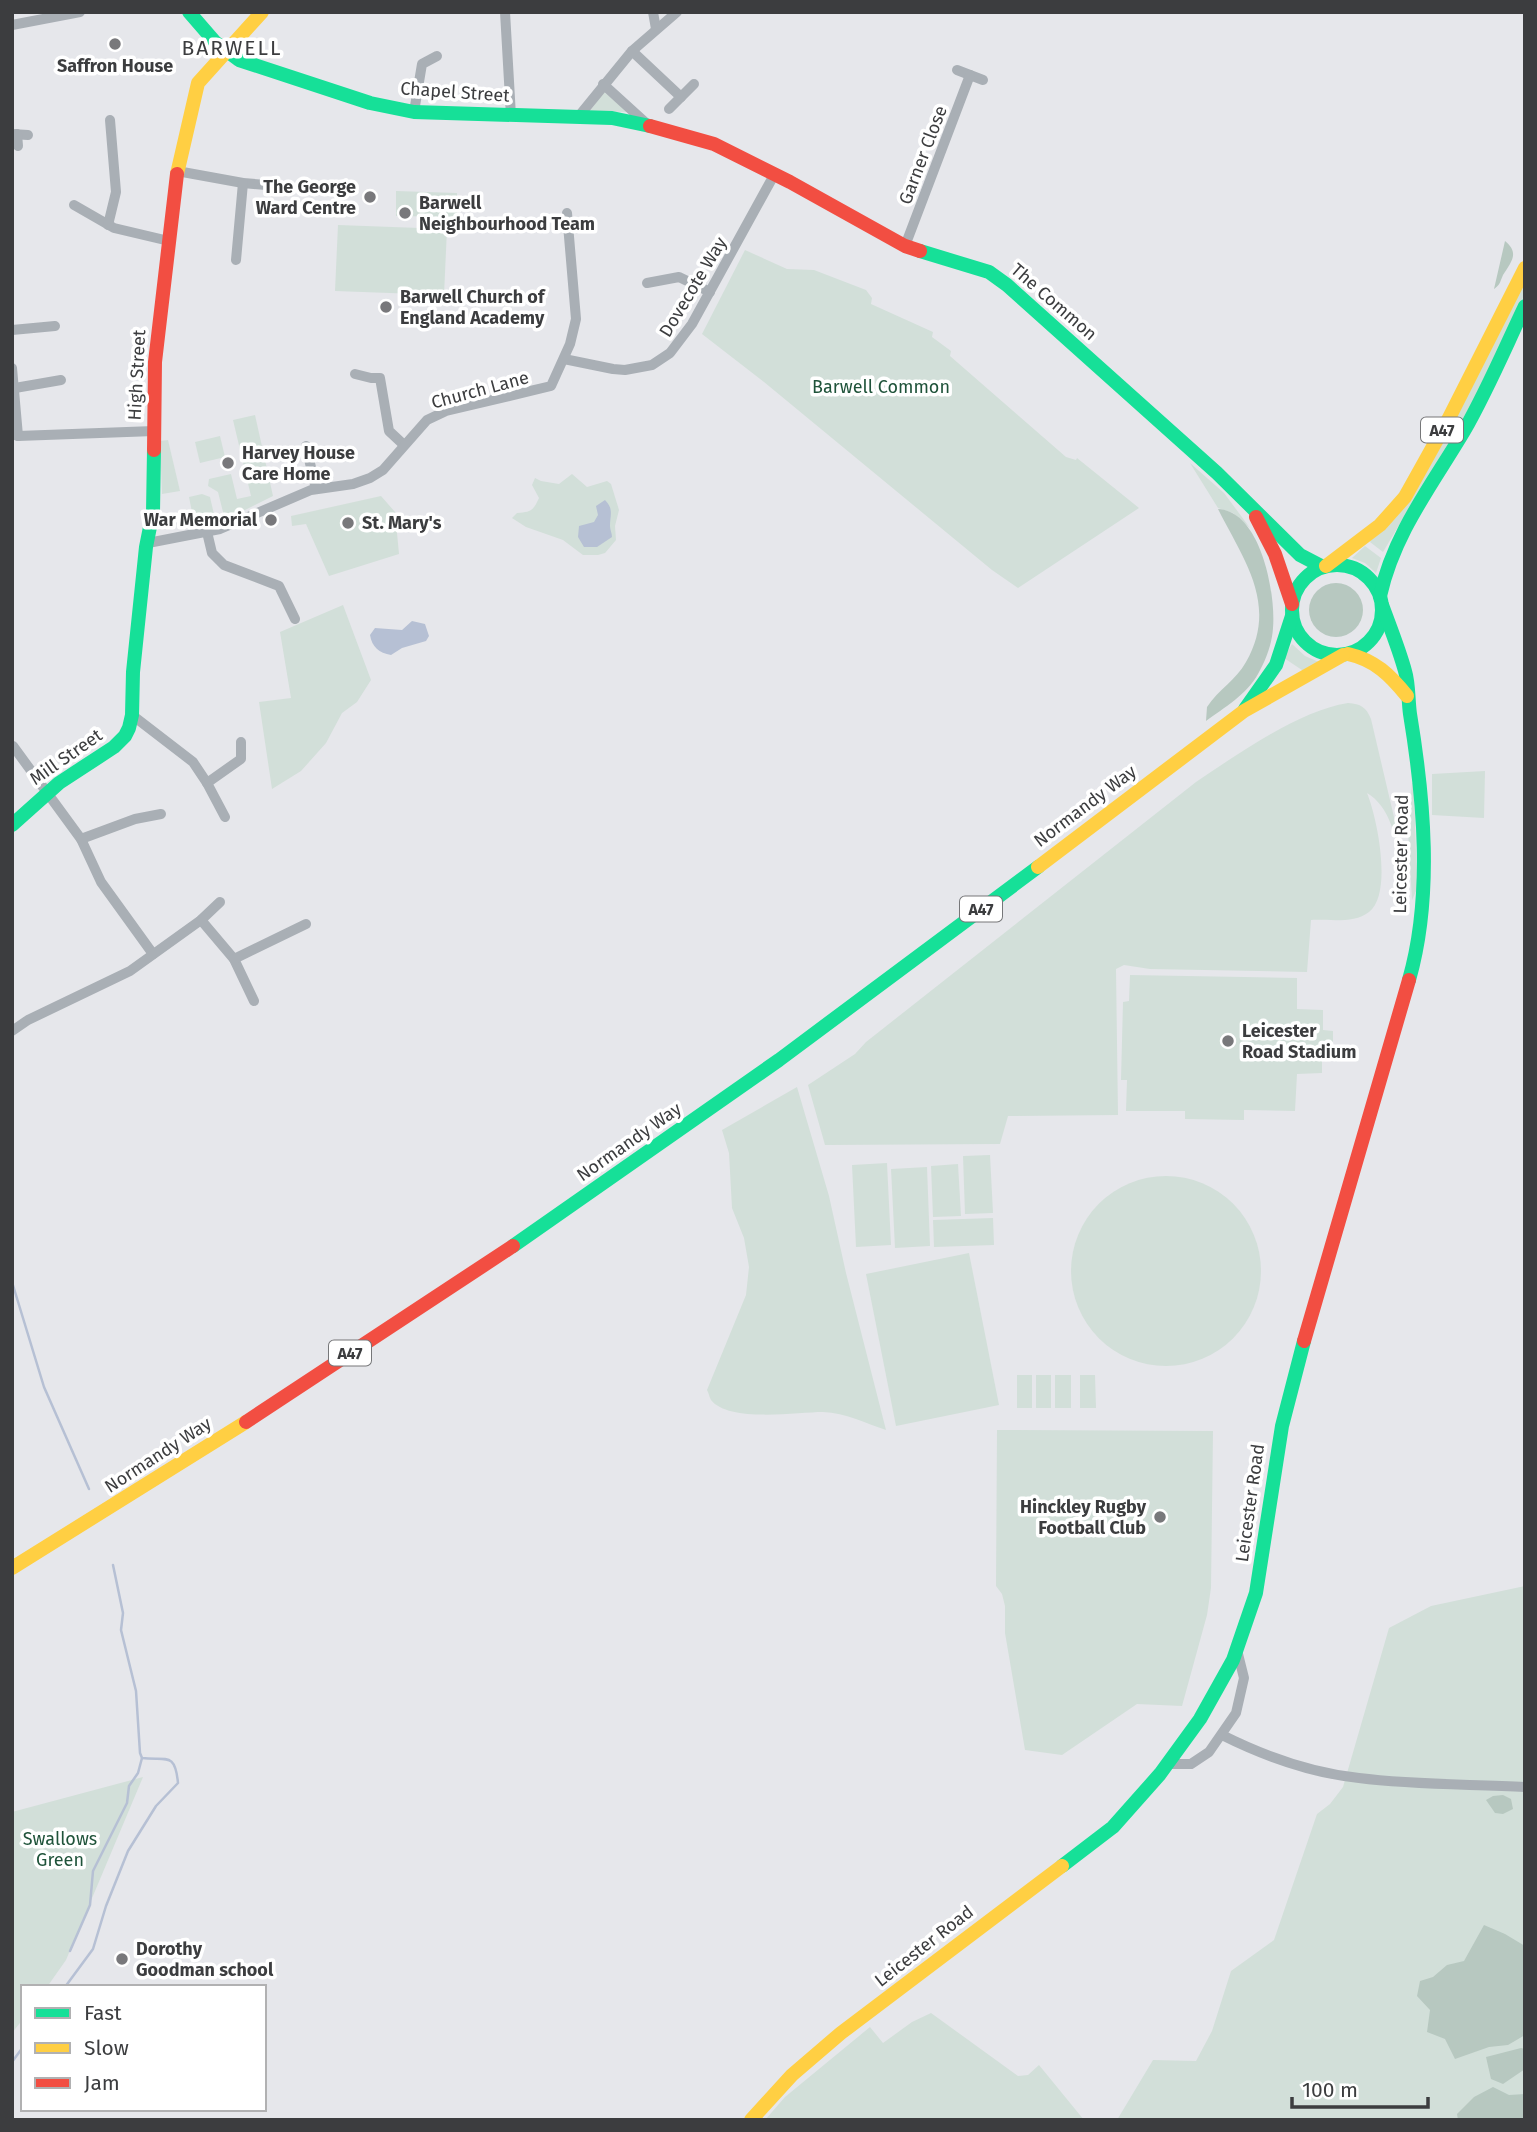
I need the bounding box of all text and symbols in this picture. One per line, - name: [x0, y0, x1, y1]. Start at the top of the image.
- district label: BARWELL: [182, 35, 282, 61]
- marker: Saffron House: [107, 36, 123, 52]
- place label: Saffron House: [57, 55, 173, 77]
- street label: Chapel Street: [400, 77, 511, 107]
- street label: Garner Close: [894, 103, 952, 207]
- place label: The George Ward Centre: [256, 176, 356, 219]
- marker: The George Ward Centre: [362, 189, 378, 205]
- place label: Barwell Neighbourhood Team: [419, 192, 595, 235]
- marker: Barwell Neighbourhood Team: [397, 205, 413, 221]
- street label: Dovecote Way: [654, 233, 732, 341]
- street label: The Common: [1007, 259, 1101, 345]
- place label: Barwell Church of England Academy: [400, 286, 546, 329]
- marker: Barwell Church of England Academy: [378, 299, 394, 315]
- street label: High Street: [124, 329, 150, 421]
- street label: Church Lane: [429, 366, 531, 414]
- park label: Barwell Common: [812, 376, 950, 398]
- road number: A47: [1421, 418, 1463, 442]
- place label: Harvey House Care Home: [242, 442, 355, 485]
- marker: Harvey House Care Home: [220, 455, 236, 471]
- place label: War Memorial: [144, 509, 258, 531]
- marker: War Memorial: [263, 512, 279, 528]
- place label: St. Mary's: [362, 512, 442, 534]
- marker: St. Mary's: [340, 515, 356, 531]
- street label: Mill Street: [26, 724, 107, 790]
- street label: Normandy Way: [1029, 760, 1141, 852]
- street label: Leicester Road: [1389, 794, 1413, 914]
- road number: A47: [960, 897, 1002, 922]
- place label: Leicester Road Stadium: [1242, 1020, 1356, 1063]
- marker: Leicester Road Stadium: [1220, 1033, 1236, 1049]
- street label: Normandy Way: [572, 1098, 686, 1186]
- road number: A47: [329, 1340, 371, 1366]
- street label: Normandy Way: [101, 1412, 216, 1498]
- street label: Leicester Road: [1231, 1442, 1269, 1564]
- place label: Hinckley Rugby Football Club: [1020, 1496, 1147, 1539]
- marker: Hinckley Rugby Football Club: [1152, 1509, 1168, 1525]
- park label: Swallows Green: [23, 1828, 97, 1871]
- street label: Leicester Road: [870, 1901, 978, 1991]
- place label: Dorothy Goodman school: [136, 1938, 274, 1981]
- marker: Dorothy Goodman school: [114, 1951, 130, 1967]
- legend: [21, 1985, 266, 2111]
- text: Fast: [84, 2000, 122, 2026]
- text: Slow: [84, 2035, 129, 2061]
- scale bar: [1292, 2066, 1428, 2110]
- text: Jam: [84, 2070, 120, 2096]
- text: 100 m: [1302, 2077, 1358, 2103]

